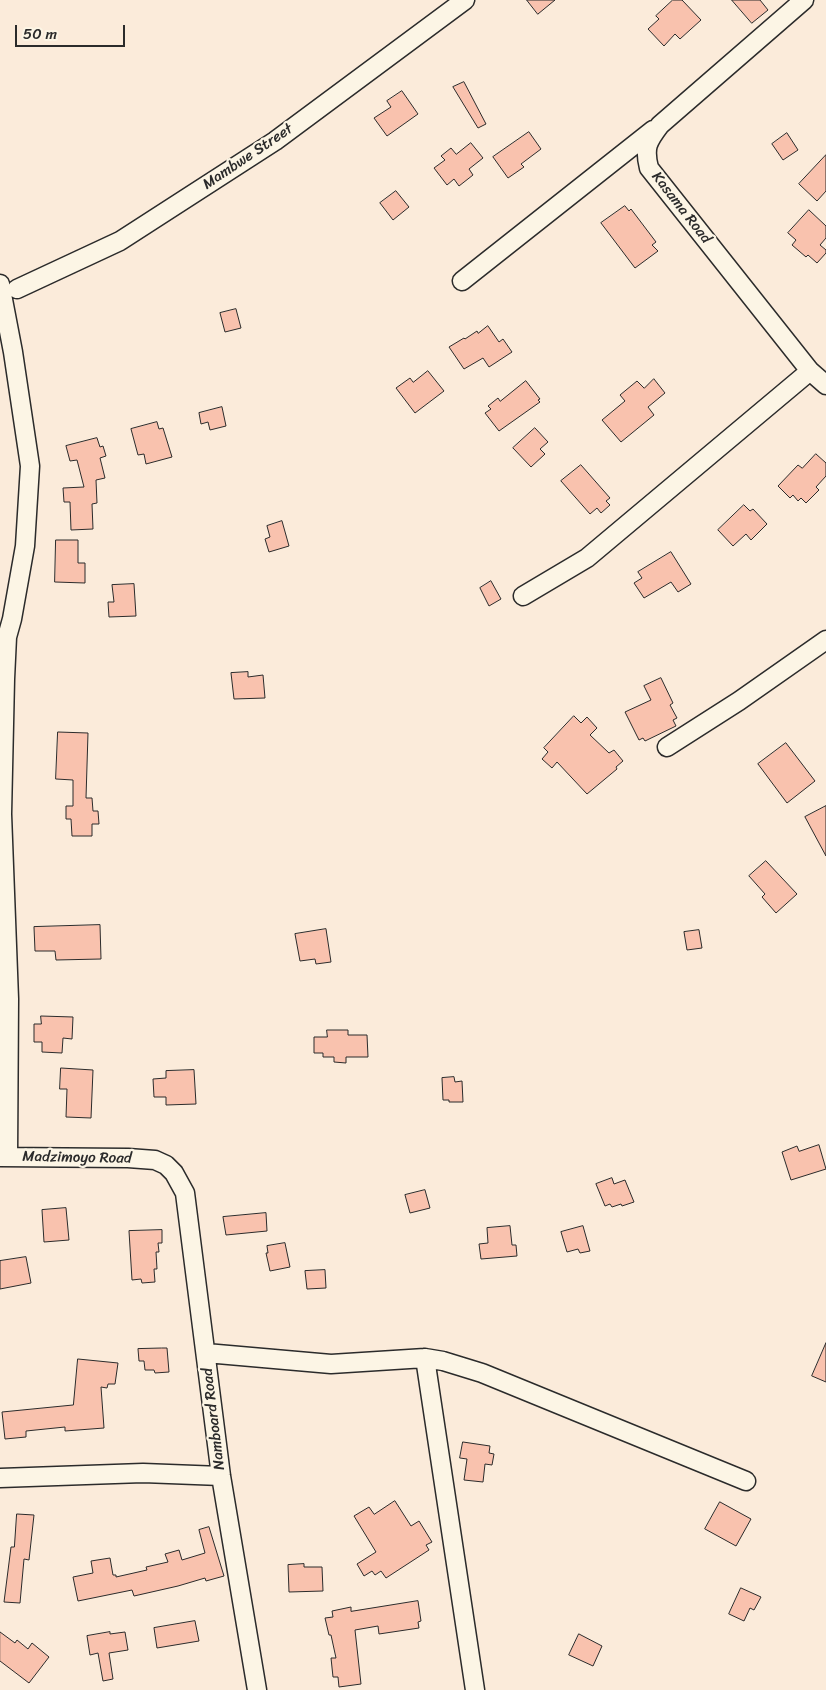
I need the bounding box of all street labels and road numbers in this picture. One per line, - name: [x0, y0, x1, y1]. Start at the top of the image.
- street label: Mambwe Street: [199, 120, 297, 194]
- street label: Kasama Road: [647, 168, 715, 248]
- street label: Madzimoyo Road: [22, 1148, 132, 1168]
- street label: Namboard Road: [199, 1367, 229, 1471]

